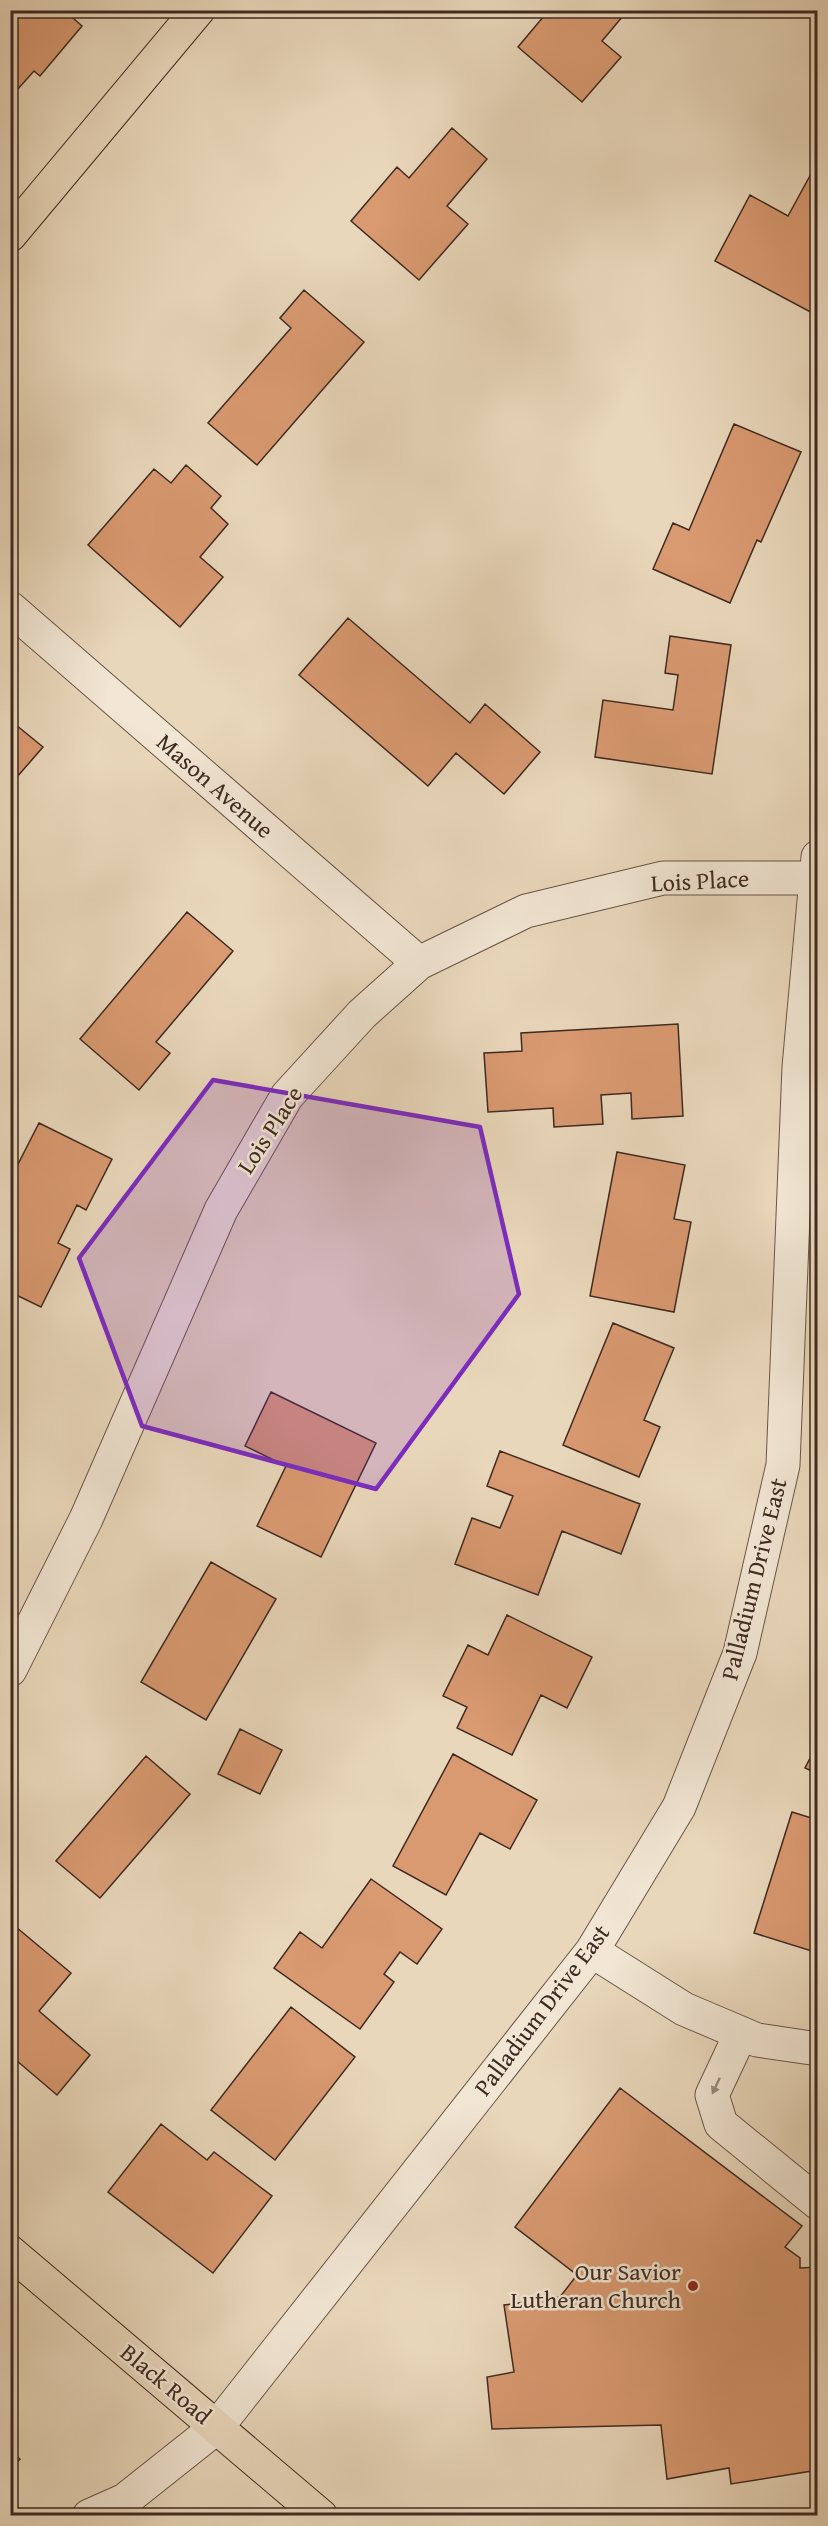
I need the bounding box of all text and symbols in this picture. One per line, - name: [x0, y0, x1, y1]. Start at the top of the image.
- street label: Mason Avenue: [149, 725, 282, 846]
- street label: Lois Place: [650, 860, 750, 901]
- street label: Lois Place: [228, 1079, 311, 1181]
- street label: Palladium Drive East: [711, 1474, 796, 1684]
- street label: Palladium Drive East: [465, 1916, 618, 2103]
- one-way arrow: [712, 2077, 721, 2094]
- place label: Our Savior Lutheran Church: [511, 2254, 682, 2317]
- marker: Our Savior Lutheran Church: [686, 2279, 700, 2293]
- street label: Black Road: [113, 2335, 220, 2432]

